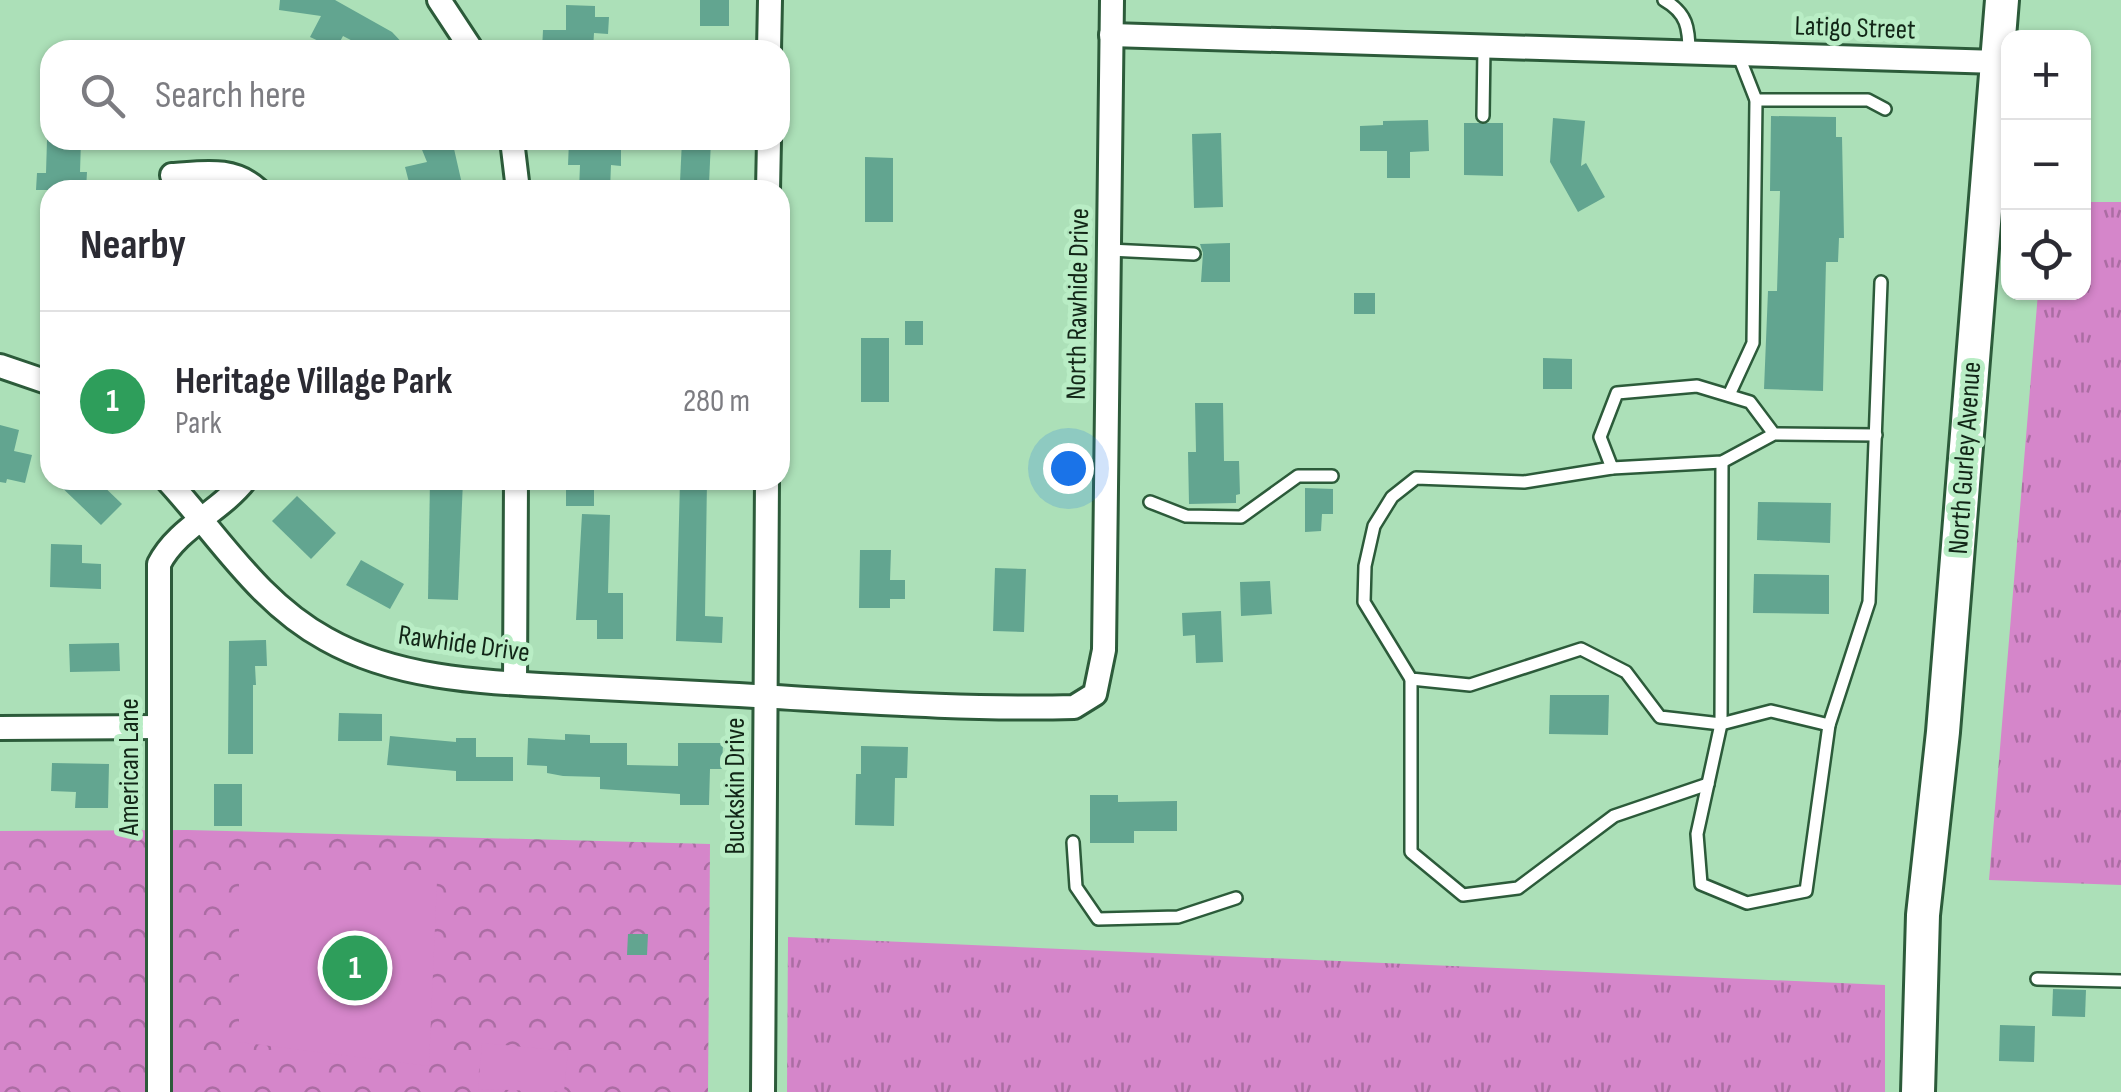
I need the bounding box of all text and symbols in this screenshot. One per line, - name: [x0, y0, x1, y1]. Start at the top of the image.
- street label: Latigo Street: [1794, 9, 1916, 47]
- map controls: [2001, 30, 2091, 300]
- button: +: [2001, 30, 2091, 120]
- search box: [40, 40, 790, 150]
- icon: search: [75, 68, 130, 123]
- text: Search here: [155, 73, 306, 118]
- button: −: [2001, 120, 2091, 210]
- street label: North Rawhide Drive: [1060, 208, 1096, 400]
- button: locate: [2001, 210, 2091, 300]
- text: Nearby: [80, 220, 186, 271]
- text: Heritage Village Park: [175, 359, 452, 404]
- street label: North Gurley Avenue: [1942, 361, 1988, 555]
- text: 1: [106, 382, 119, 421]
- text: 280 m: [683, 382, 750, 421]
- text: Park: [175, 404, 222, 443]
- your location: [1043, 443, 1094, 494]
- street label: Rawhide Drive: [396, 618, 532, 670]
- street label: American Lane: [113, 698, 146, 837]
- street label: Buckskin Drive: [719, 718, 752, 854]
- pin: 1: [322, 930, 388, 1006]

